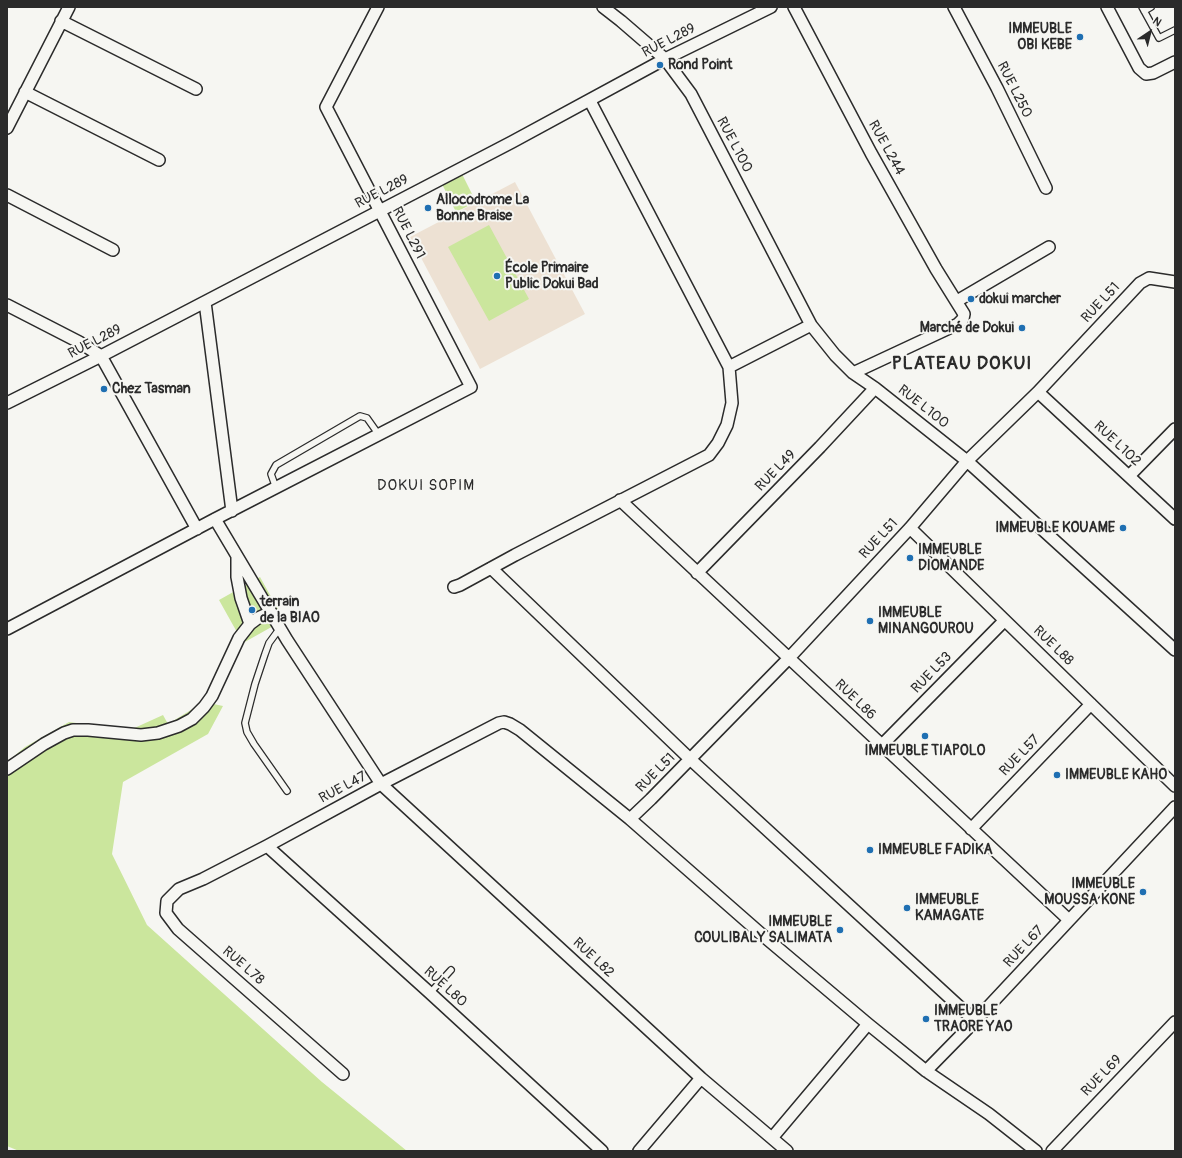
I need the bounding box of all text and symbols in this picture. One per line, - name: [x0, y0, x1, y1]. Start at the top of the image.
- north arrow: [1130, 12, 1170, 52]
- text: N: [1150, 14, 1164, 29]
- street label: RUE L289: [639, 20, 699, 62]
- place label: IMMEUBLE OBI KEBE: [1008, 21, 1072, 54]
- marker: IMMEUBLE OBI KEBE: [1075, 32, 1085, 42]
- place label: Rond Point: [668, 57, 732, 73]
- street label: RUE L250: [993, 59, 1035, 121]
- marker: Rond Point: [655, 60, 665, 70]
- street label: RUE L100: [712, 114, 756, 176]
- street label: RUE L244: [864, 118, 908, 178]
- street label: RUE L289: [352, 171, 412, 213]
- place label: Allocodrome La Bonne Braise: [436, 192, 529, 224]
- marker: Allocodrome La Bonne Braise: [423, 203, 433, 213]
- street label: RUE L291: [388, 204, 428, 262]
- place label: École Primaire Public Dokui Bad: [505, 260, 599, 292]
- marker: École Primaire Public Dokui Bad: [492, 271, 502, 281]
- street label: RUE L51: [1078, 279, 1124, 327]
- place label: dokui marcher: [979, 291, 1061, 307]
- marker: dokui marcher: [966, 294, 976, 304]
- place label: Marché de Dokui: [920, 320, 1014, 336]
- street label: RUE L289: [65, 321, 125, 363]
- marker: Marché de Dokui: [1017, 323, 1027, 333]
- district label: PLATEAU DOKUI: [892, 353, 1032, 375]
- place label: Chez Tasman: [112, 381, 191, 397]
- street label: RUE L100: [894, 382, 952, 432]
- marker: Chez Tasman: [99, 384, 109, 394]
- street label: RUE L102: [1090, 418, 1144, 470]
- street label: RUE L49: [752, 447, 800, 495]
- district label: DOKUI SOPIM: [377, 477, 475, 495]
- street label: RUE L51: [856, 515, 902, 563]
- place label: IMMEUBLE KOUAME: [995, 520, 1115, 536]
- marker: IMMEUBLE KOUAME: [1118, 523, 1128, 533]
- place label: IMMEUBLE DIOMANDE: [918, 542, 984, 574]
- marker: IMMEUBLE DIOMANDE: [905, 553, 915, 563]
- place label: terrain de la BIAO: [260, 594, 320, 626]
- marker: terrain de la BIAO: [247, 605, 257, 615]
- place label: IMMEUBLE MINANGOUROU: [878, 605, 974, 638]
- marker: IMMEUBLE MINANGOUROU: [865, 616, 875, 626]
- street label: RUE L88: [1029, 623, 1077, 669]
- street label: RUE L53: [908, 649, 956, 697]
- street label: RUE L86: [831, 676, 879, 724]
- marker: IMMEUBLE TIAPOLO: [920, 731, 930, 741]
- street label: RUE L57: [996, 732, 1044, 780]
- place label: IMMEUBLE TIAPOLO: [864, 743, 986, 759]
- street label: RUE L51: [633, 750, 679, 796]
- place label: IMMEUBLE KAHO: [1065, 767, 1167, 783]
- street label: RUE L47: [316, 769, 370, 807]
- marker: IMMEUBLE KAHO: [1052, 770, 1062, 780]
- place label: IMMEUBLE FADIKA: [878, 842, 993, 858]
- marker: IMMEUBLE FADIKA: [865, 845, 875, 855]
- place label: IMMEUBLE MOUSSA KONE: [1044, 876, 1135, 908]
- marker: IMMEUBLE MOUSSA KONE: [1138, 887, 1148, 897]
- place label: IMMEUBLE KAMAGATE: [915, 892, 984, 924]
- marker: IMMEUBLE KAMAGATE: [902, 903, 912, 913]
- place label: IMMEUBLE COULIBALY SALIMATA: [694, 914, 832, 946]
- street label: RUE L67: [1000, 923, 1048, 971]
- marker: IMMEUBLE COULIBALY SALIMATA: [835, 925, 845, 935]
- street label: RUE L82: [569, 935, 617, 981]
- street label: RUE L78: [219, 943, 267, 989]
- street label: RUE L80: [420, 963, 470, 1011]
- place label: IMMEUBLE TRAORE YAO: [934, 1003, 1012, 1036]
- marker: IMMEUBLE TRAORE YAO: [921, 1014, 931, 1024]
- street label: RUE L69: [1078, 1052, 1126, 1100]

